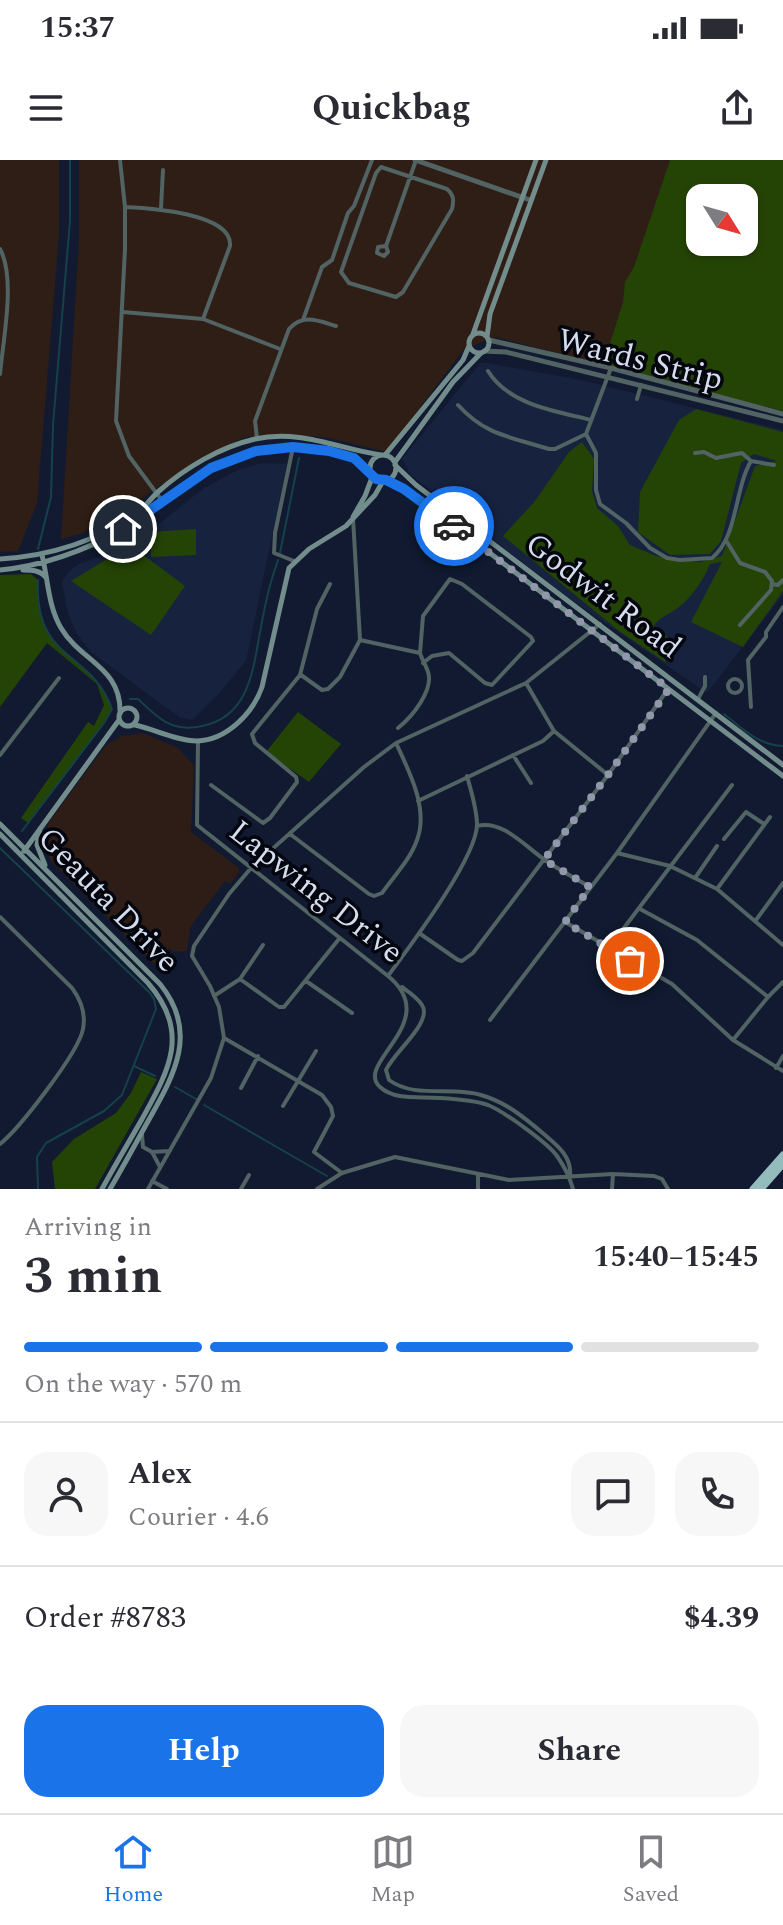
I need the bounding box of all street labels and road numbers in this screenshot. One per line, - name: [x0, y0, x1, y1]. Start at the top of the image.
- street label: Wards Strip: [552, 316, 728, 404]
- street label: Godwit Road: [514, 521, 692, 671]
- street label: Lapwing Drive: [218, 808, 414, 976]
- street label: Geauta Drive: [25, 816, 191, 984]

